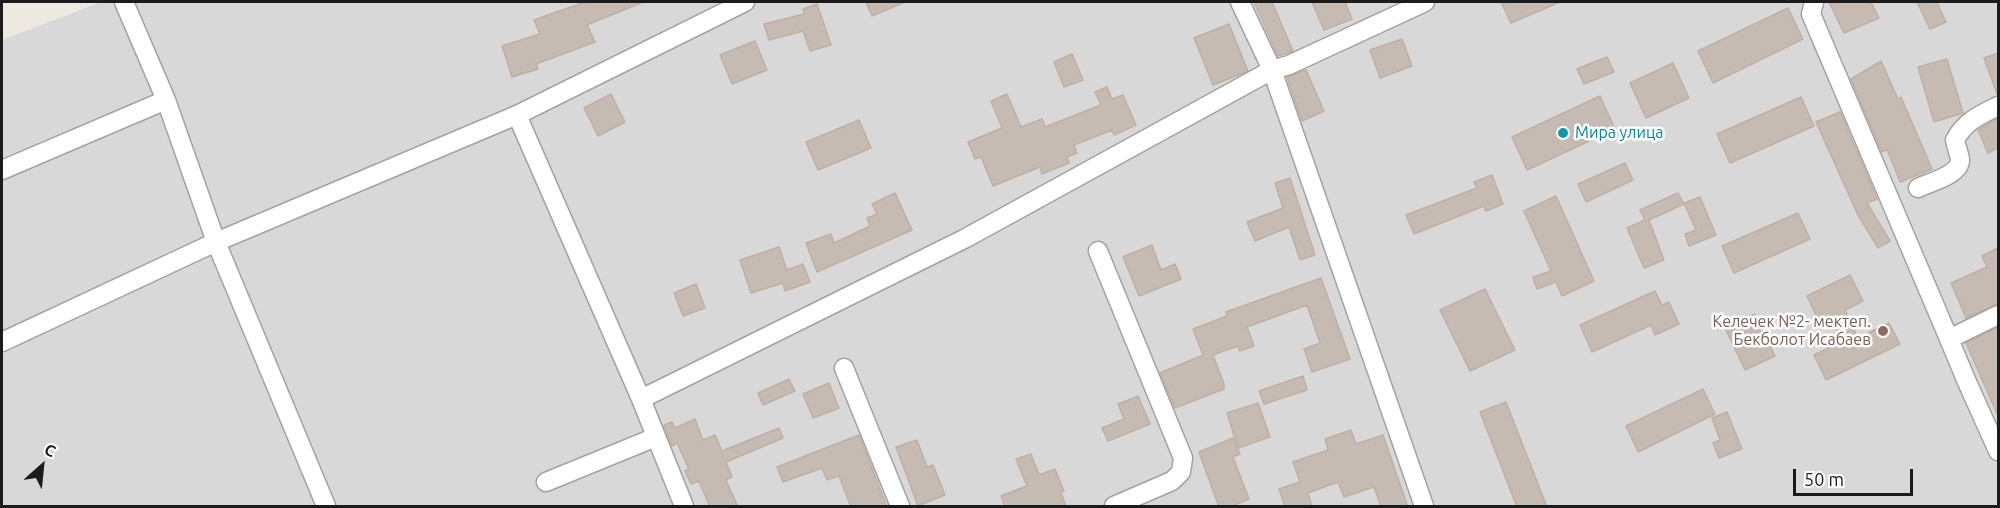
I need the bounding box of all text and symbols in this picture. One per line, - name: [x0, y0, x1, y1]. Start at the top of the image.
- place label: Мира улица: [1575, 123, 1663, 143]
- marker: Мира улица: [1556, 126, 1570, 140]
- place label: Келечек №2- мектеп. Бекболот Исабаев: [1713, 312, 1871, 350]
- marker: Келечек №2- мектеп. Бекболот Исабаев: [1876, 324, 1890, 338]
- north arrow: [12, 436, 72, 496]
- text: С: [42, 440, 59, 460]
- scale bar: [1796, 457, 1916, 495]
- text: 50 m: [1804, 469, 1844, 489]

